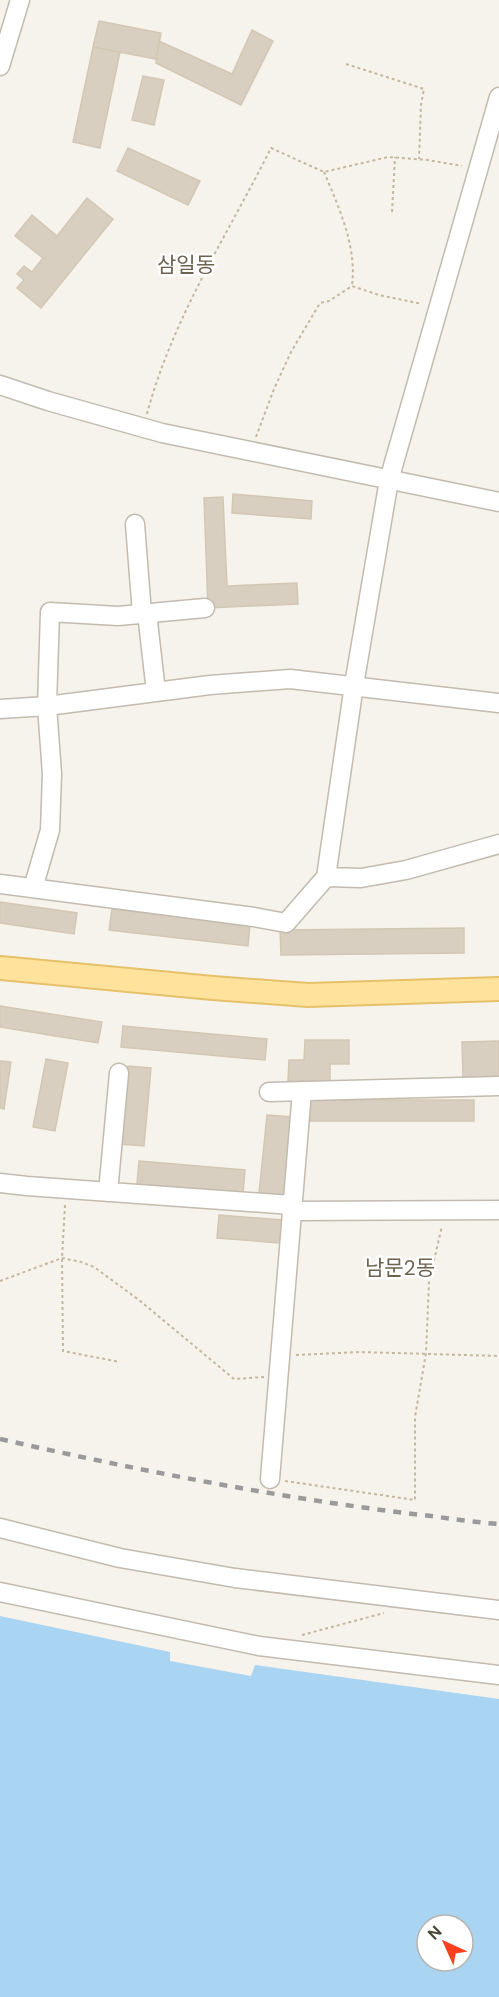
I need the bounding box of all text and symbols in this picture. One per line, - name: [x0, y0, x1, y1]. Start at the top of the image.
- district label: 삼일동: [157, 251, 215, 279]
- district label: 남문2동: [365, 1254, 435, 1282]
- north arrow: [415, 1913, 475, 1973]
- text: N: [423, 1921, 446, 1944]

